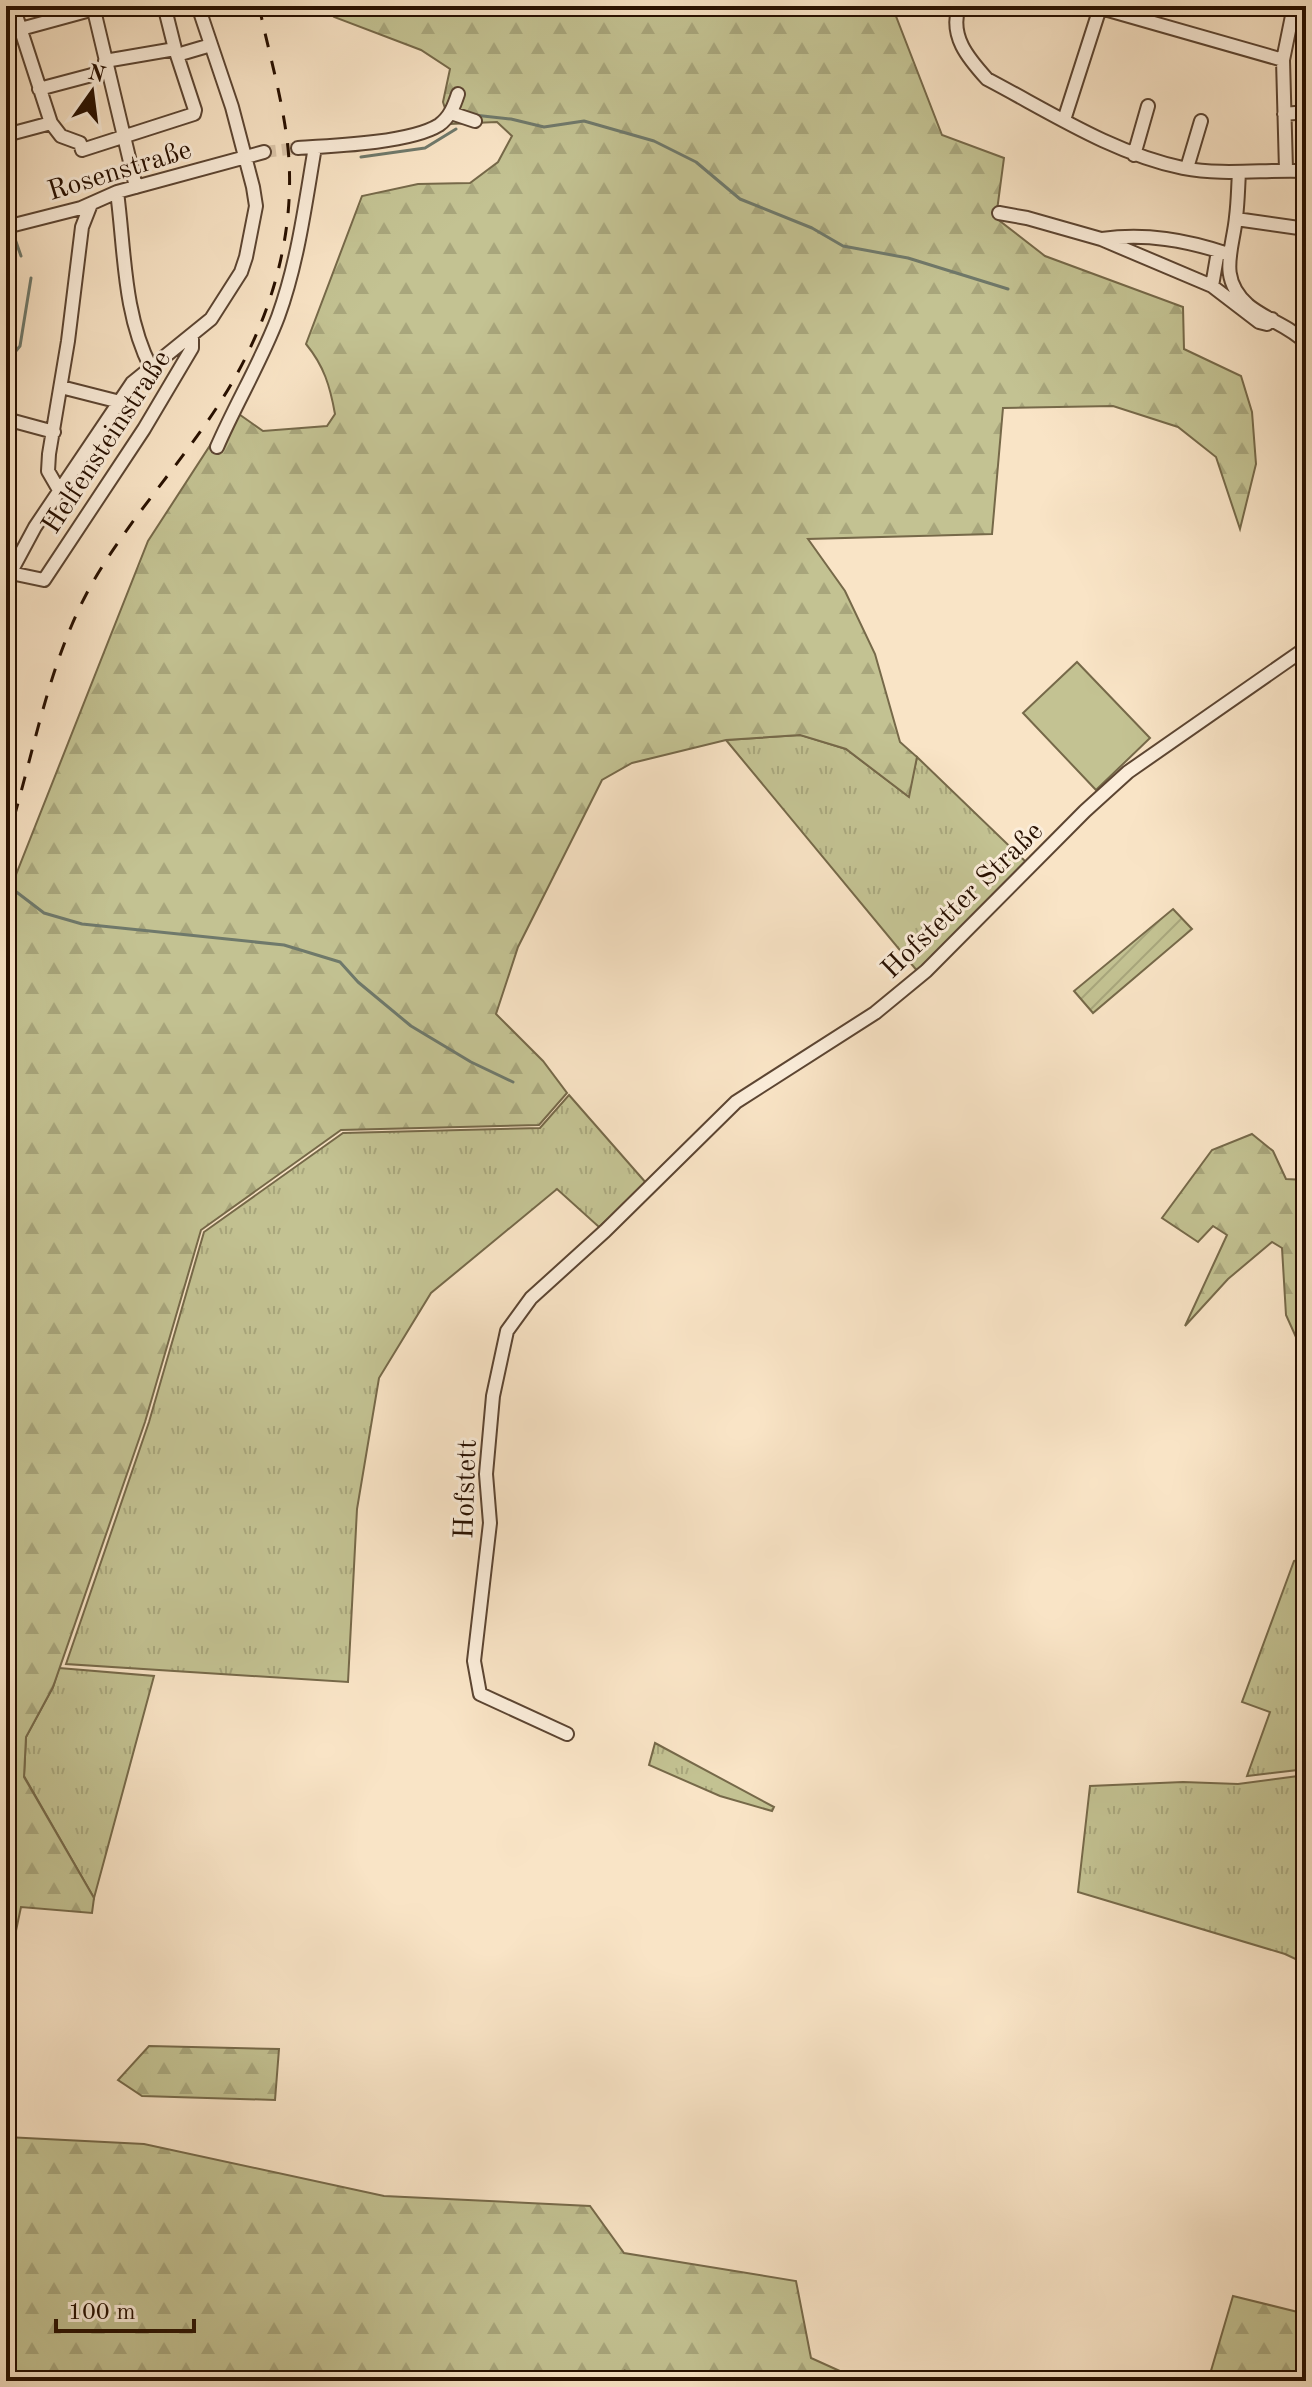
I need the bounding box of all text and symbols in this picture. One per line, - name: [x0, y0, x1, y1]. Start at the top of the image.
- north arrow: [52, 52, 132, 132]
- text: N: [86, 62, 107, 87]
- street label: Rosenstraße: [45, 137, 195, 207]
- street label: Helfensteinstraße: [38, 346, 177, 539]
- street label: Hofstetter Straße: [877, 817, 1049, 985]
- street label: Hofstett: [451, 1439, 483, 1539]
- scale bar: [56, 2283, 194, 2333]
- text: 100 m: [68, 2301, 136, 2325]

